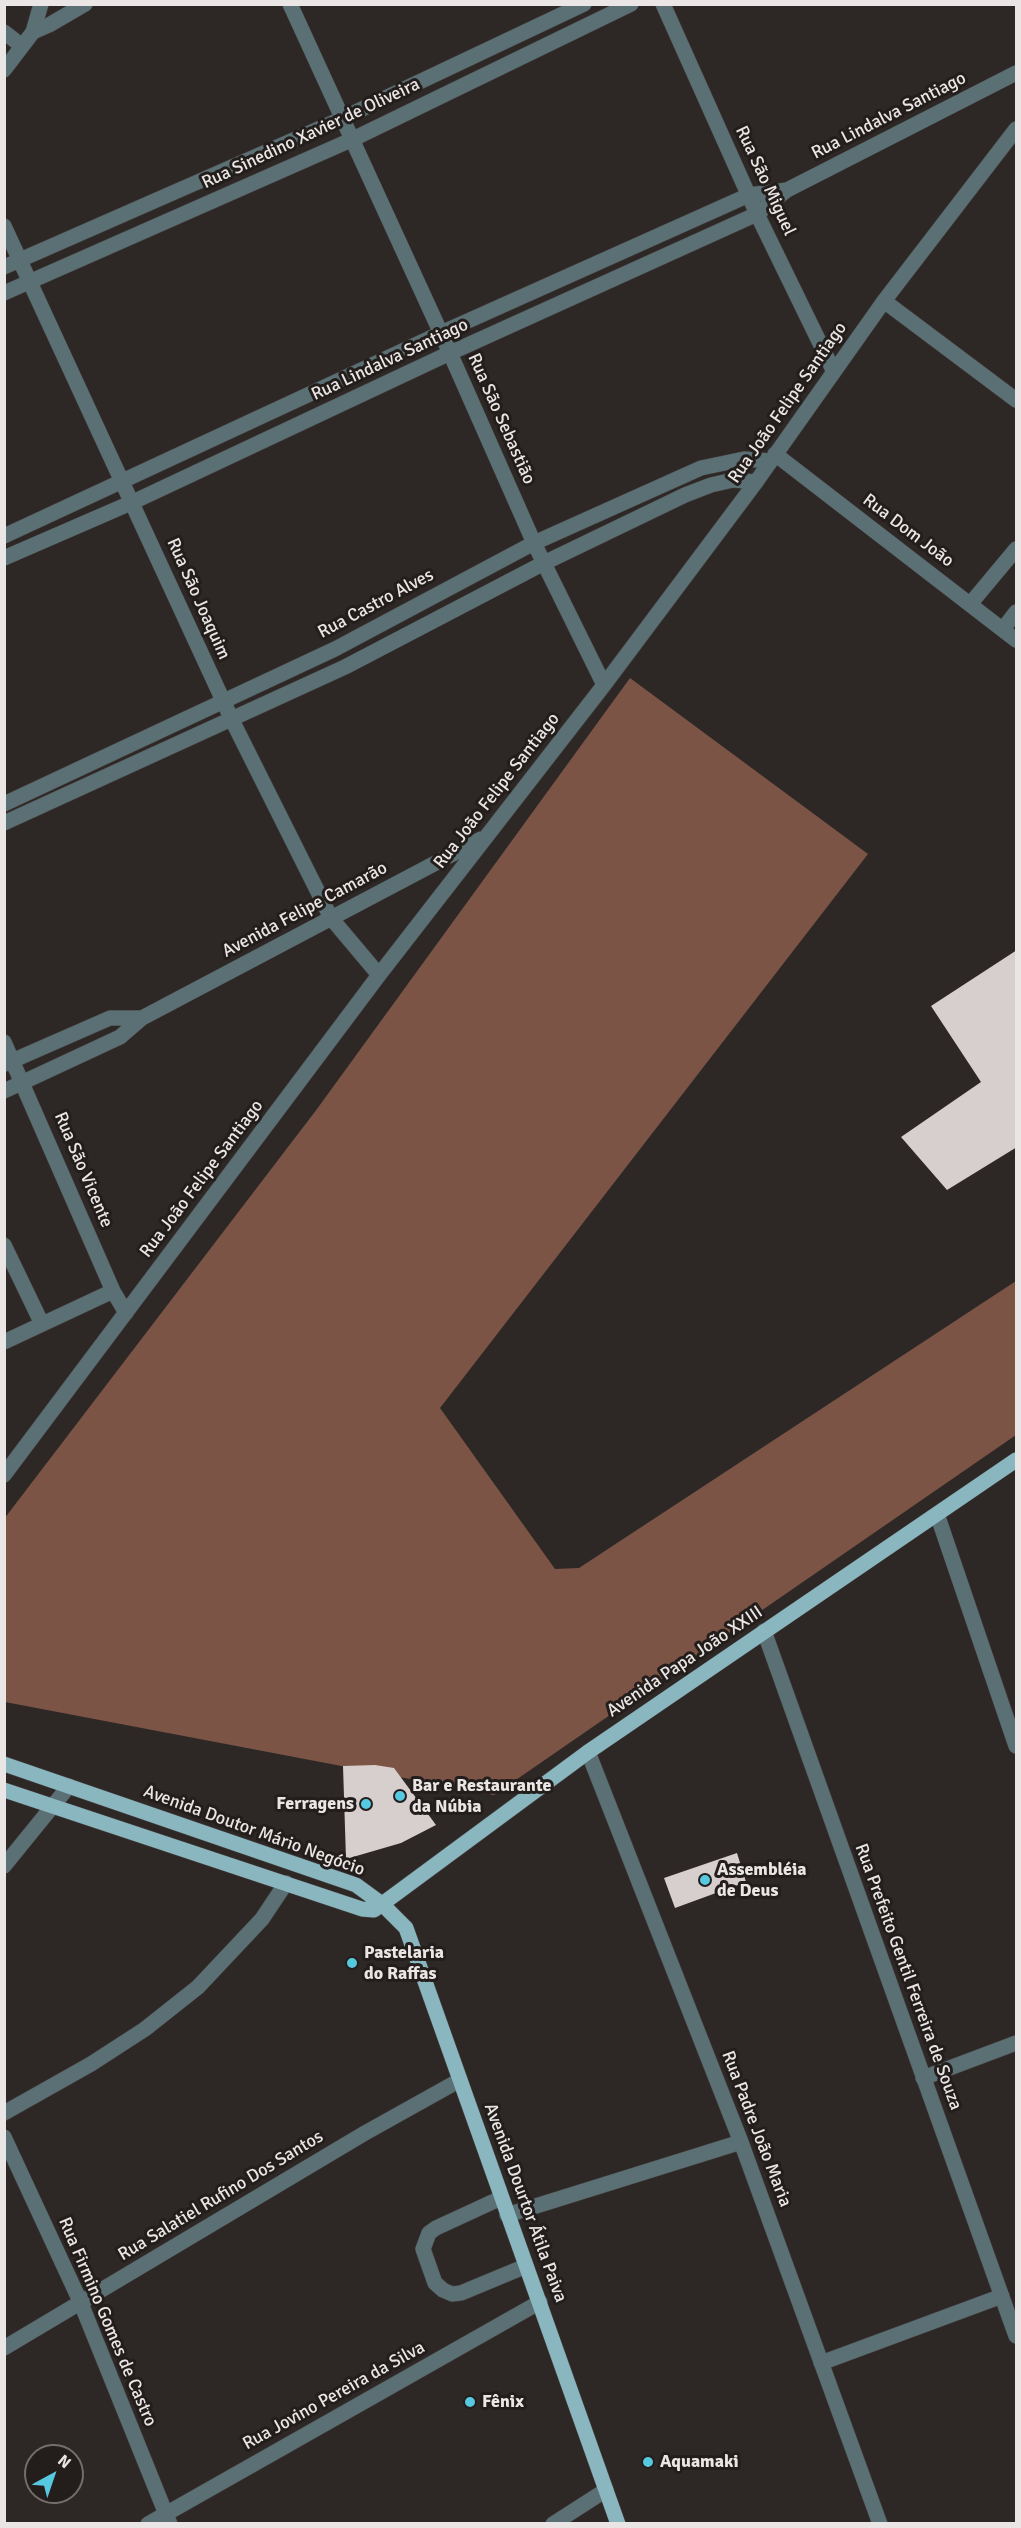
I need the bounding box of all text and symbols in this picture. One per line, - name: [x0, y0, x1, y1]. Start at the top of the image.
- street label: Rua Lindalva Santiago: [808, 68, 970, 164]
- street label: Rua Sinedino Xavier de Oliveira: [199, 74, 423, 194]
- street label: Rua São Miguel: [730, 123, 800, 239]
- street label: Rua Lindalva Santiago: [308, 314, 472, 406]
- street label: Rua João Felipe Santiago: [724, 318, 852, 488]
- street label: Rua São Sebastião: [462, 350, 540, 488]
- street label: Rua Dom João: [858, 490, 958, 572]
- street label: Rua São Joaquim: [162, 535, 234, 663]
- street label: Rua Castro Alves: [315, 564, 437, 644]
- street label: Rua João Felipe Santiago: [429, 709, 565, 873]
- street label: Avenida Felipe Camarão: [219, 857, 391, 963]
- street label: Rua João Felipe Santiago: [136, 1096, 268, 1262]
- street label: Rua São Vicente: [49, 1109, 117, 1231]
- street label: Avenida Papa João XXIII: [603, 1602, 767, 1722]
- place label: Bar e Restaurante da Núbia: [412, 1775, 551, 1818]
- street label: Avenida Doutor Mário Negócio: [140, 1781, 368, 1881]
- marker: Bar e Restaurante da Núbia: [393, 1789, 407, 1803]
- place label: Ferragens: [276, 1793, 354, 1815]
- marker: Ferragens: [359, 1797, 373, 1811]
- street label: Rua Prefeito Gentil Ferreira de Souza: [850, 1841, 966, 2113]
- place label: Assembléia de Deus: [717, 1859, 807, 1902]
- marker: Assembléia de Deus: [698, 1873, 712, 1887]
- place label: Pastelaria do Raffas: [364, 1942, 444, 1984]
- marker: Pastelaria do Raffas: [345, 1956, 359, 1970]
- street label: Rua Padre João Maria: [716, 2048, 796, 2210]
- street label: Avenida Dourtor Átila Paiva: [479, 2100, 571, 2306]
- street label: Rua Salatiel Rufino Dos Santos: [115, 2126, 327, 2266]
- street label: Rua Firmino Gomes de Castro: [53, 2214, 161, 2430]
- street label: Rua Jovino Pereira da Silva: [239, 2337, 429, 2455]
- place label: Fênix: [482, 2391, 524, 2413]
- marker: Fênix: [463, 2395, 477, 2409]
- north arrow: [24, 2444, 84, 2504]
- text: N: [54, 2450, 75, 2473]
- place label: Aquamaki: [660, 2451, 739, 2473]
- marker: Aquamaki: [641, 2455, 655, 2469]

